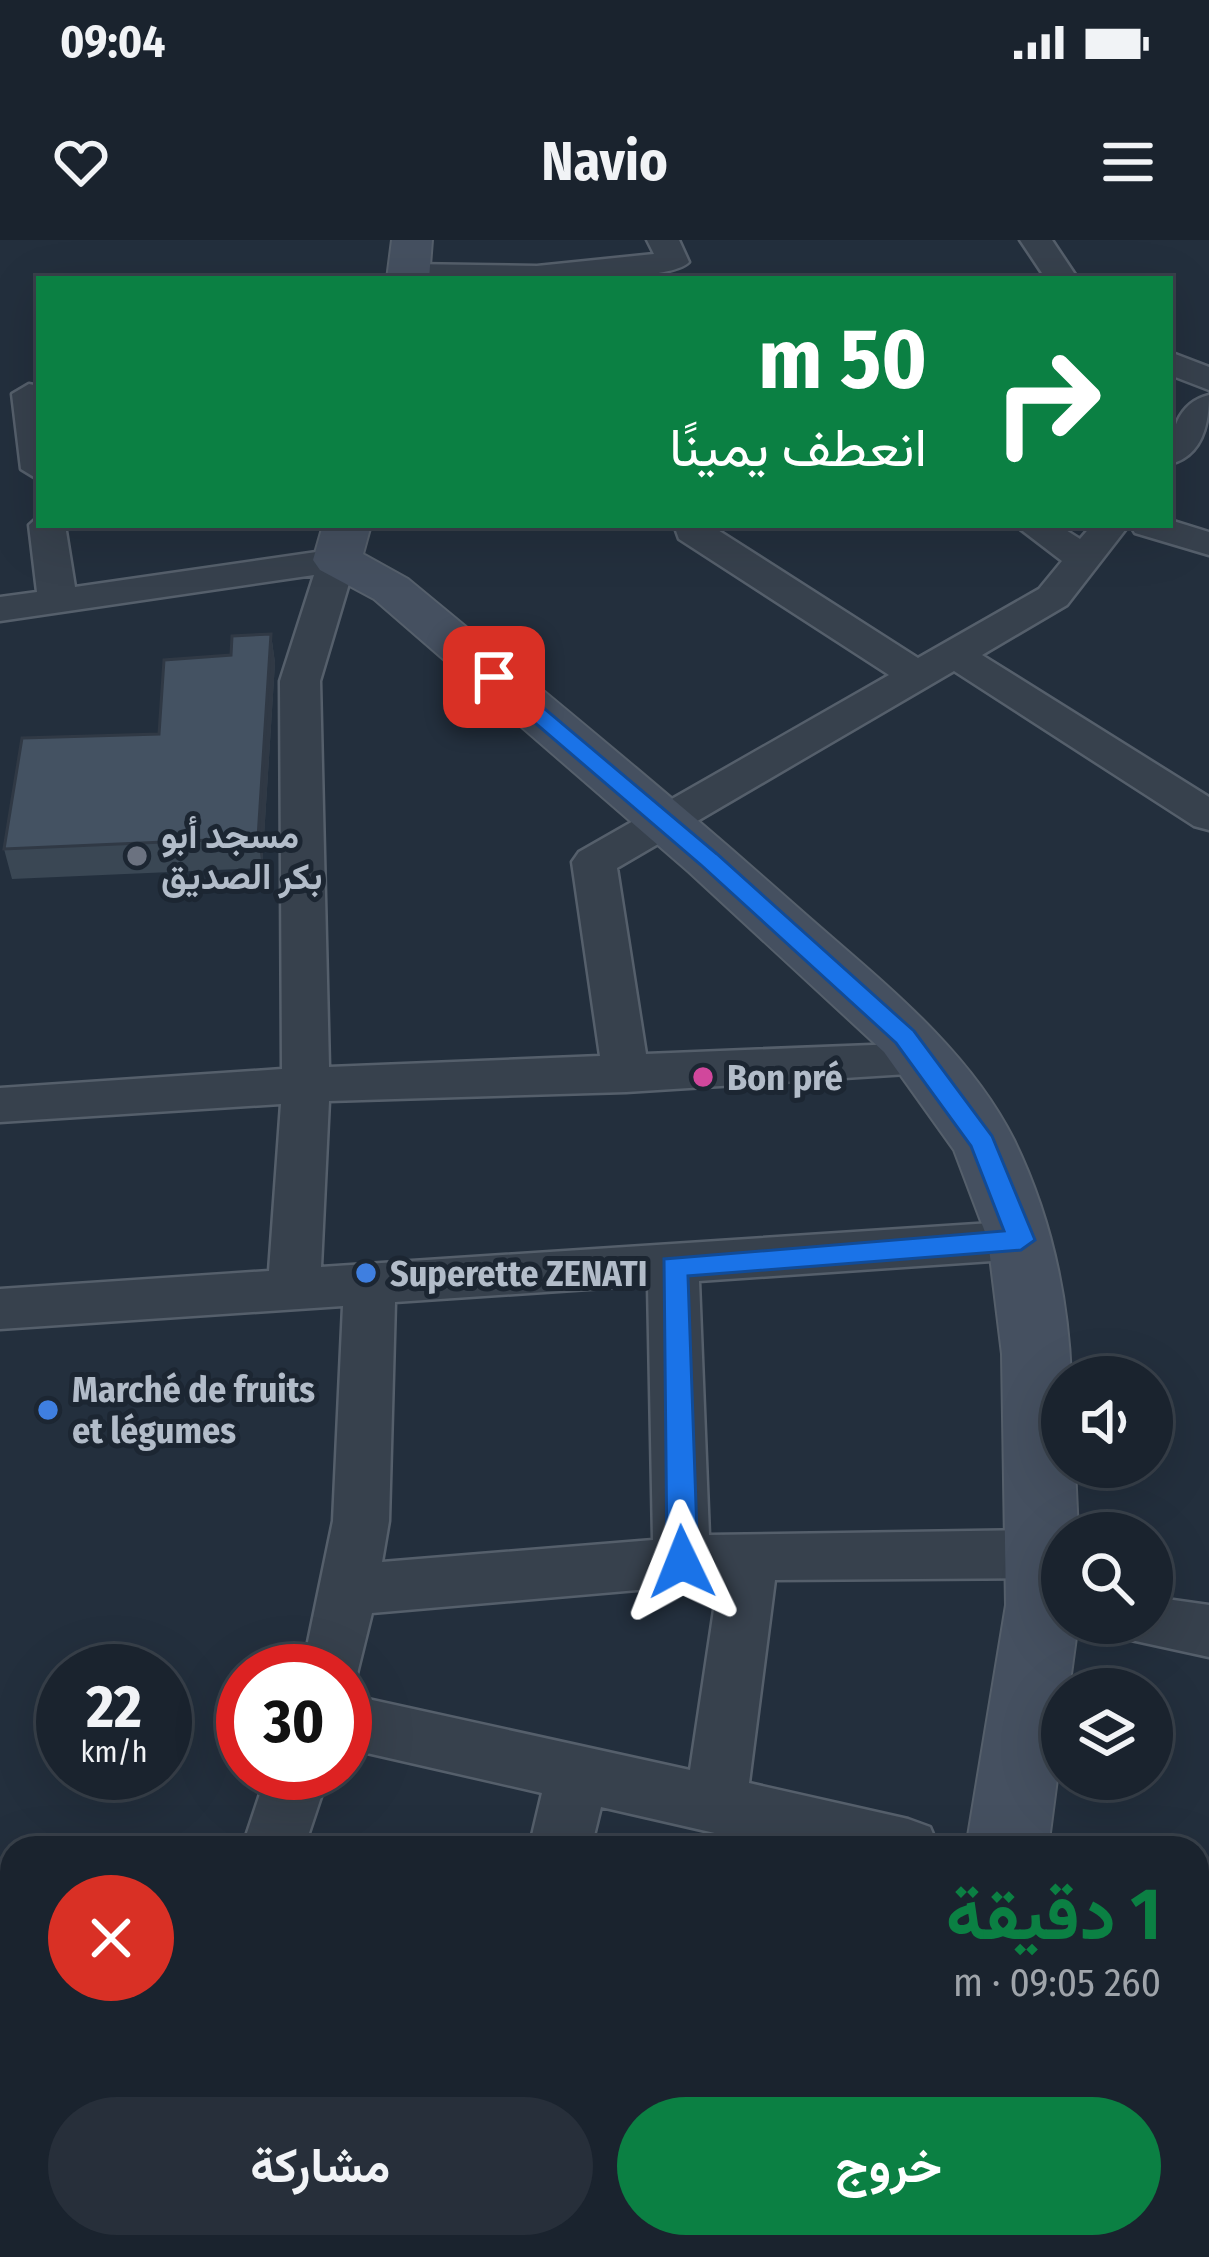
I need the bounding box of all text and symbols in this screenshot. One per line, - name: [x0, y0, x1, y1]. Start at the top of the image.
- text: 09:04: [60, 15, 165, 69]
- icon: heart: [48, 129, 114, 195]
- icon: menu: [1095, 129, 1161, 195]
- text: Navio: [541, 130, 668, 194]
- text: 50 m: [758, 309, 927, 410]
- icon: right: [969, 324, 1125, 480]
- text: انعطف يمينًا: [669, 416, 927, 480]
- pin: [443, 626, 545, 728]
- icon: arrive: [461, 644, 527, 710]
- place label: مسجد أبو بكر الصديق: [161, 814, 322, 899]
- marker: مسجد أبو بكر الصديق: [124, 843, 150, 869]
- place label: Bon pré: [727, 1056, 843, 1100]
- marker: Bon pré: [690, 1064, 716, 1090]
- place label: Superette ZENATI: [390, 1252, 647, 1296]
- marker: Superette ZENATI: [353, 1260, 379, 1286]
- map controls: [1041, 1356, 1173, 1800]
- button: sound: [1041, 1356, 1173, 1488]
- place label: Marché de fruits et légumes: [72, 1368, 315, 1453]
- marker: Marché de fruits et légumes: [35, 1397, 61, 1423]
- position arrow: [619, 1499, 745, 1625]
- button: search: [1041, 1512, 1173, 1644]
- speed limit sign: 30: [216, 1644, 372, 1800]
- button: layers: [1041, 1668, 1173, 1800]
- text: 22: [86, 1671, 142, 1743]
- text: km/h: [81, 1734, 147, 1770]
- text: 1 دقيقة: [946, 1872, 1161, 1958]
- button: close: [48, 1875, 174, 2001]
- text: 260 m · 09:05: [953, 1960, 1161, 2006]
- button: مشاركة: [48, 2097, 593, 2235]
- button: خروج: [617, 2097, 1161, 2235]

